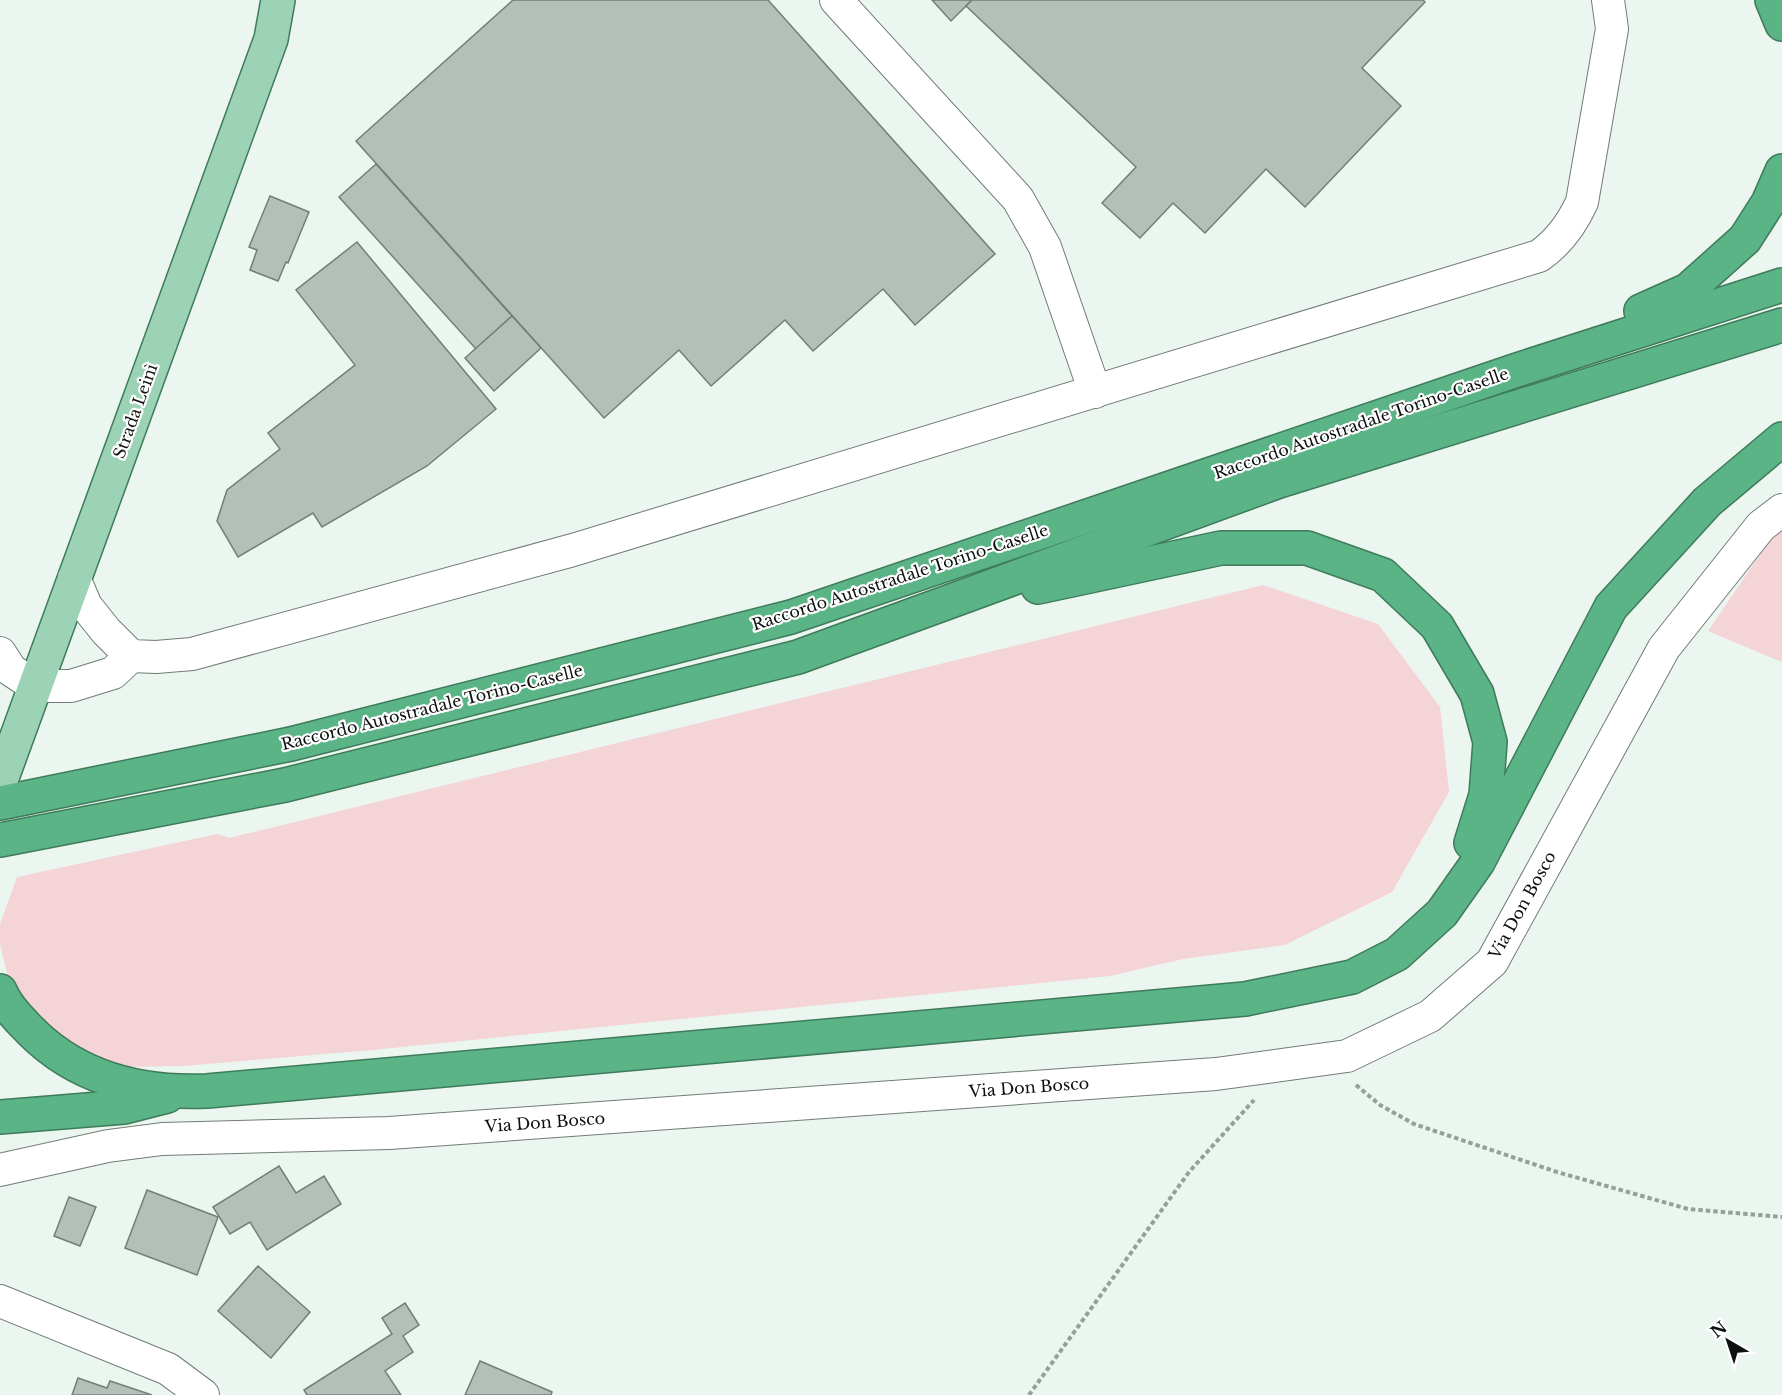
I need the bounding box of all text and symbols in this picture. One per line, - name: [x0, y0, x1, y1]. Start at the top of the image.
- street label: Strada Leinì: [109, 360, 162, 461]
- street label: Raccordo Autostradale Torino-Caselle: [1211, 363, 1511, 483]
- street label: Raccordo Autostradale Torino-Caselle: [749, 520, 1051, 634]
- street label: Raccordo Autostradale Torino-Caselle: [279, 660, 585, 754]
- street label: Via Don Bosco: [1484, 847, 1560, 963]
- street label: Via Don Bosco: [967, 1073, 1090, 1101]
- street label: Via Don Bosco: [483, 1108, 606, 1136]
- north arrow: [1698, 1311, 1758, 1371]
- text: N: [1706, 1317, 1731, 1342]

